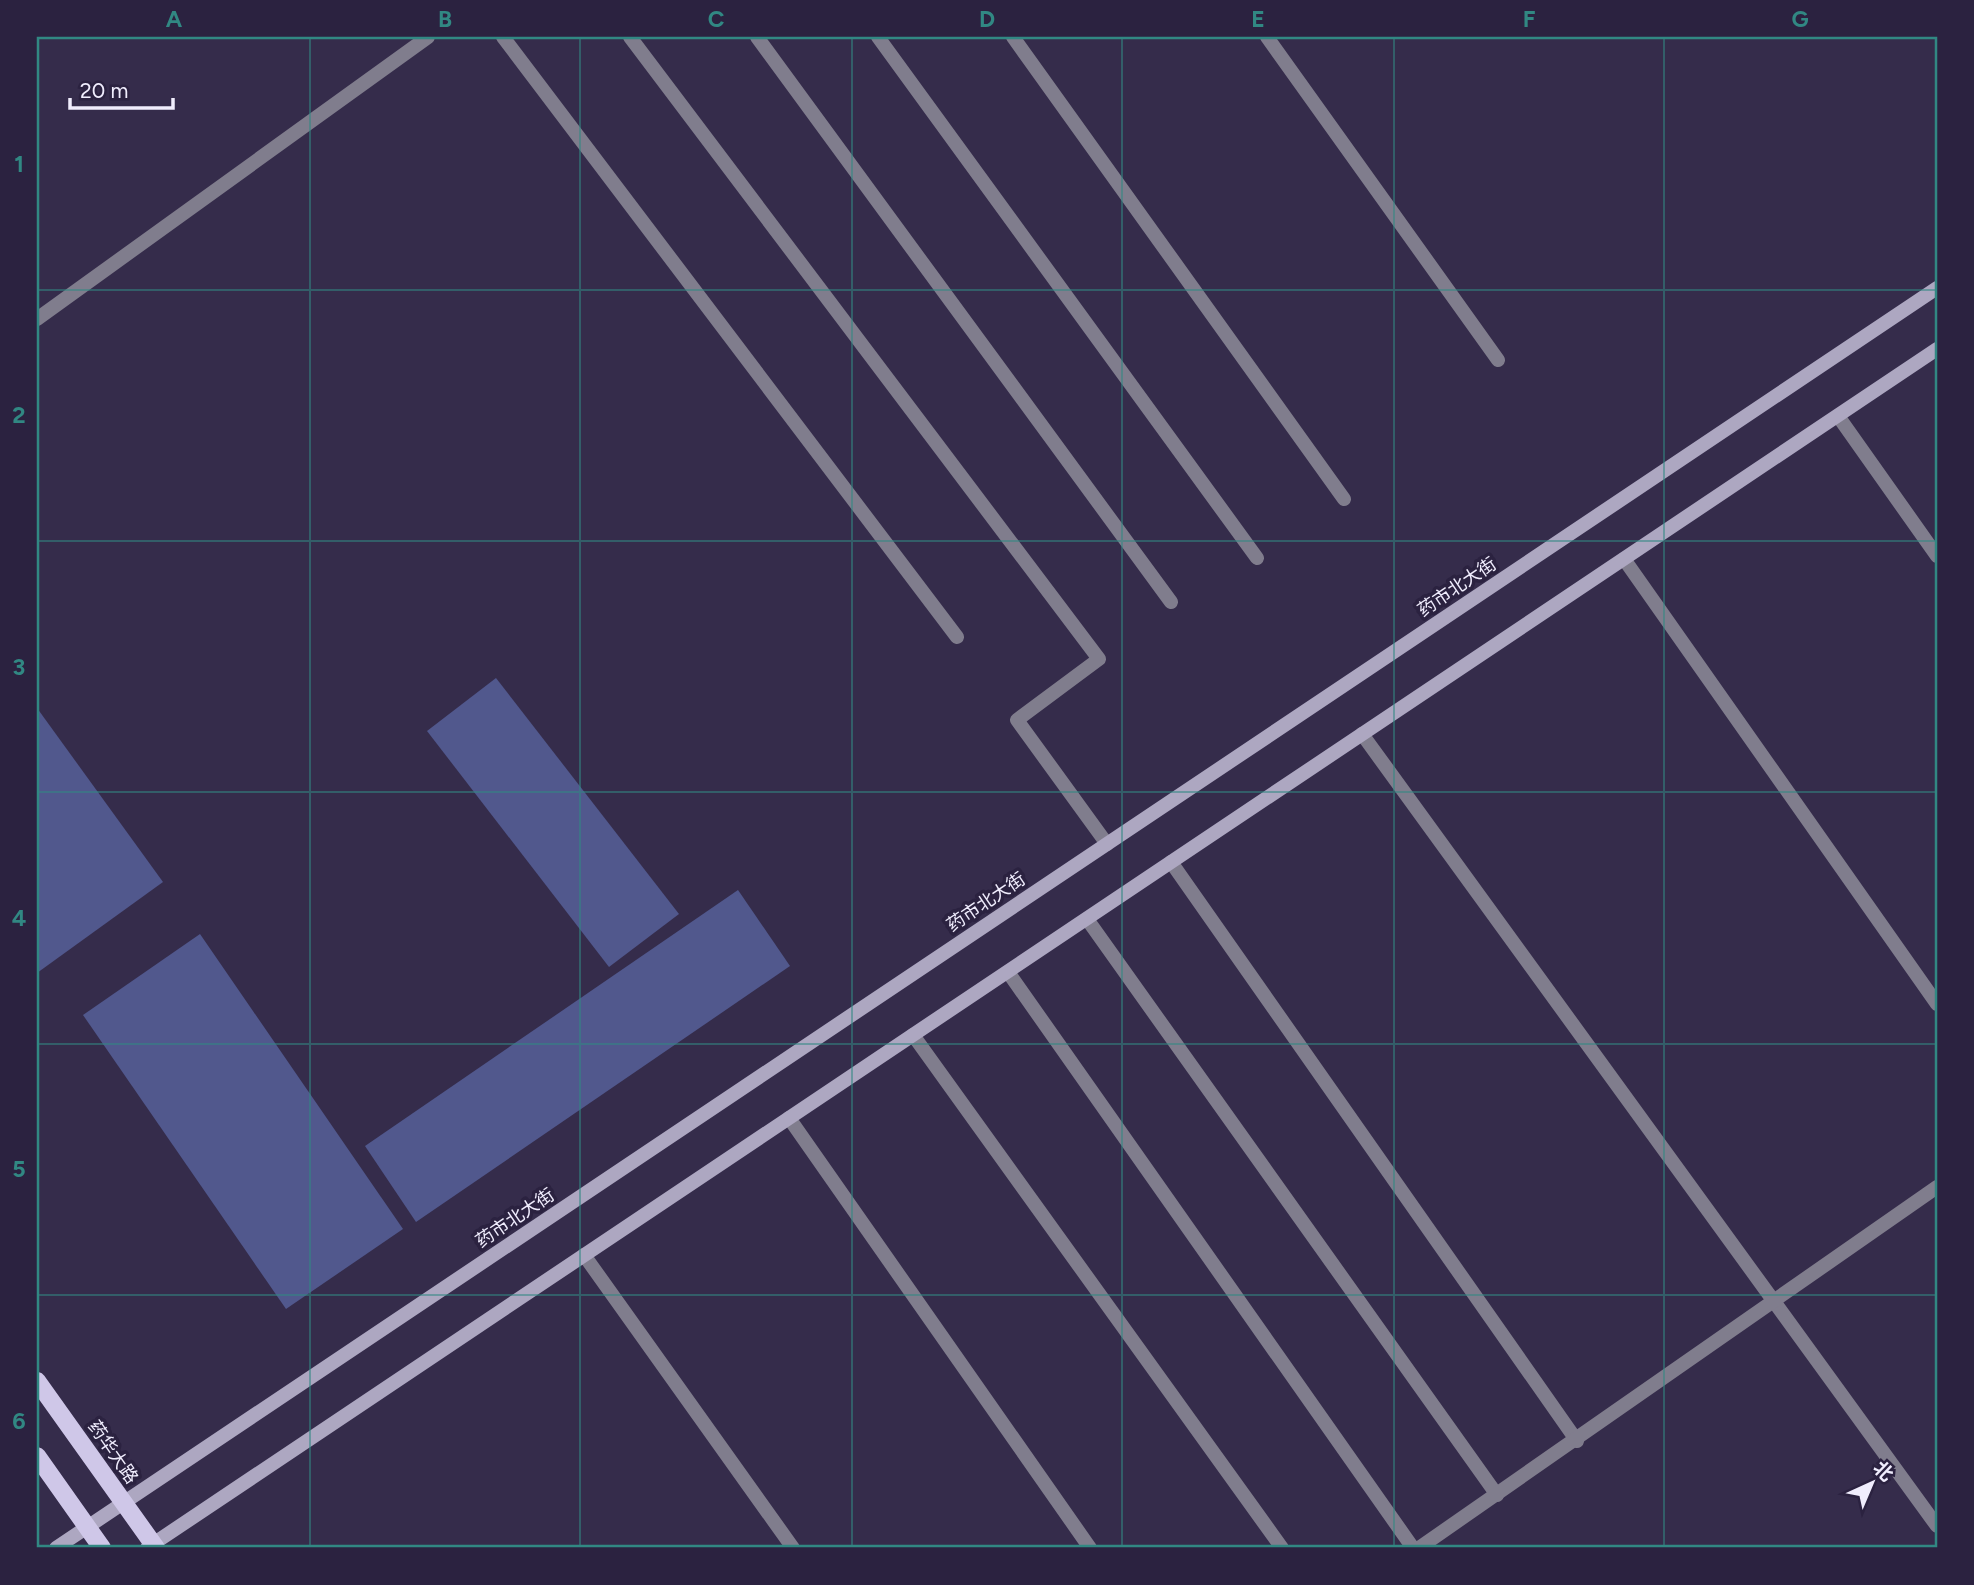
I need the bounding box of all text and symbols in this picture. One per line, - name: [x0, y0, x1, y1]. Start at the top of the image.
- text: A: [166, 5, 183, 33]
- text: B: [438, 5, 452, 33]
- text: C: [708, 5, 725, 33]
- text: D: [979, 5, 995, 33]
- text: E: [1251, 5, 1265, 33]
- text: F: [1523, 5, 1536, 33]
- text: G: [1791, 5, 1809, 33]
- scale bar: [70, 66, 173, 110]
- text: 20 m: [80, 78, 128, 103]
- text: 1: [14, 150, 24, 178]
- text: 2: [12, 401, 26, 429]
- street label: 药市北大街: [1414, 553, 1500, 621]
- text: 3: [13, 653, 25, 681]
- street label: 药市北大街: [943, 868, 1029, 936]
- text: 4: [12, 904, 26, 932]
- text: 5: [12, 1155, 26, 1183]
- street label: 药市北大街: [472, 1184, 558, 1252]
- text: 6: [12, 1407, 26, 1435]
- street label: 药华大路: [83, 1416, 143, 1488]
- north arrow: [1838, 1448, 1908, 1518]
- text: 北: [1869, 1456, 1898, 1486]

